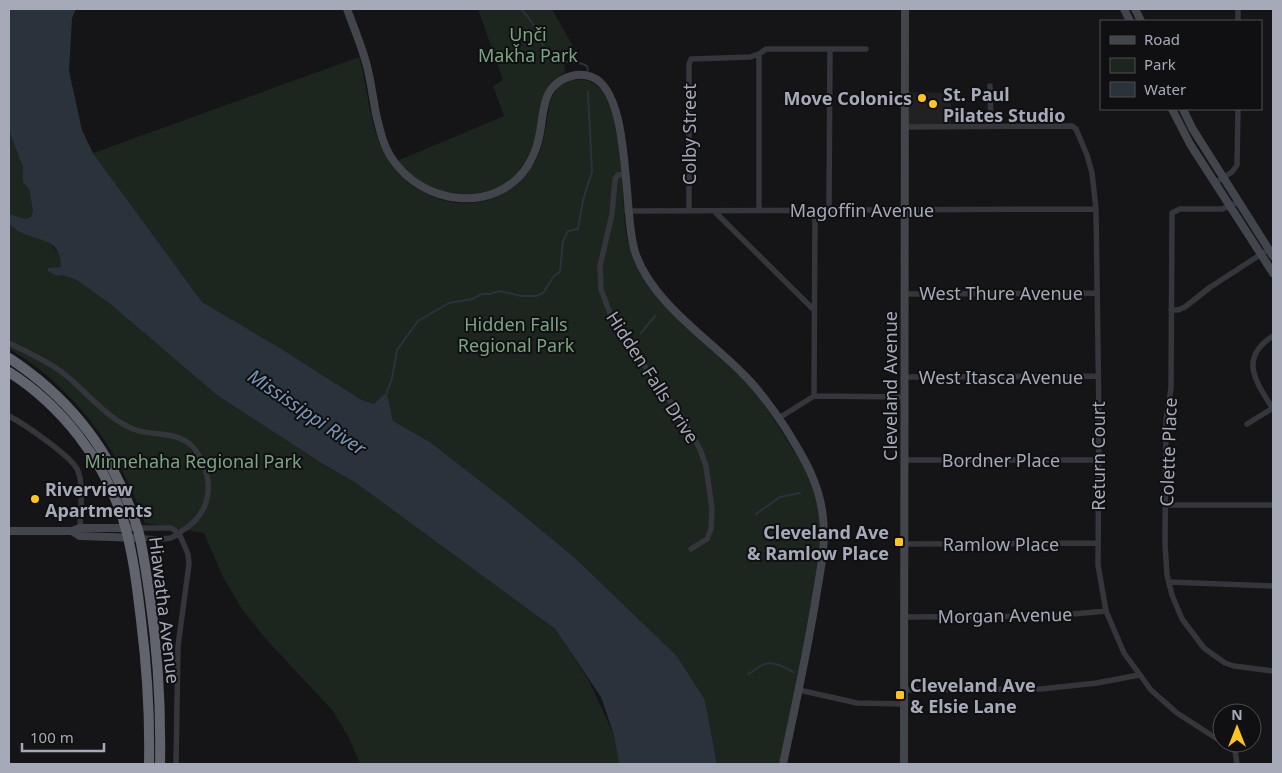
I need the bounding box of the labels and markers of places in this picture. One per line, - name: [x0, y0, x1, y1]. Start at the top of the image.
- place label: St. Paul Pilates Studio: [943, 82, 1065, 127]
- place label: Move Colonics: [784, 86, 912, 110]
- marker: Move Colonics: [916, 92, 928, 104]
- marker: St. Paul Pilates Studio: [927, 98, 939, 110]
- place label: Riverview Apartments: [45, 477, 152, 522]
- marker: Riverview Apartments: [29, 493, 41, 505]
- place label: Cleveland Ave & Ramlow Place: [747, 520, 889, 565]
- marker: Cleveland Ave & Ramlow Place: [893, 536, 905, 548]
- place label: Cleveland Ave & Elsie Lane: [910, 673, 1036, 718]
- marker: Cleveland Ave & Elsie Lane: [894, 689, 906, 701]

